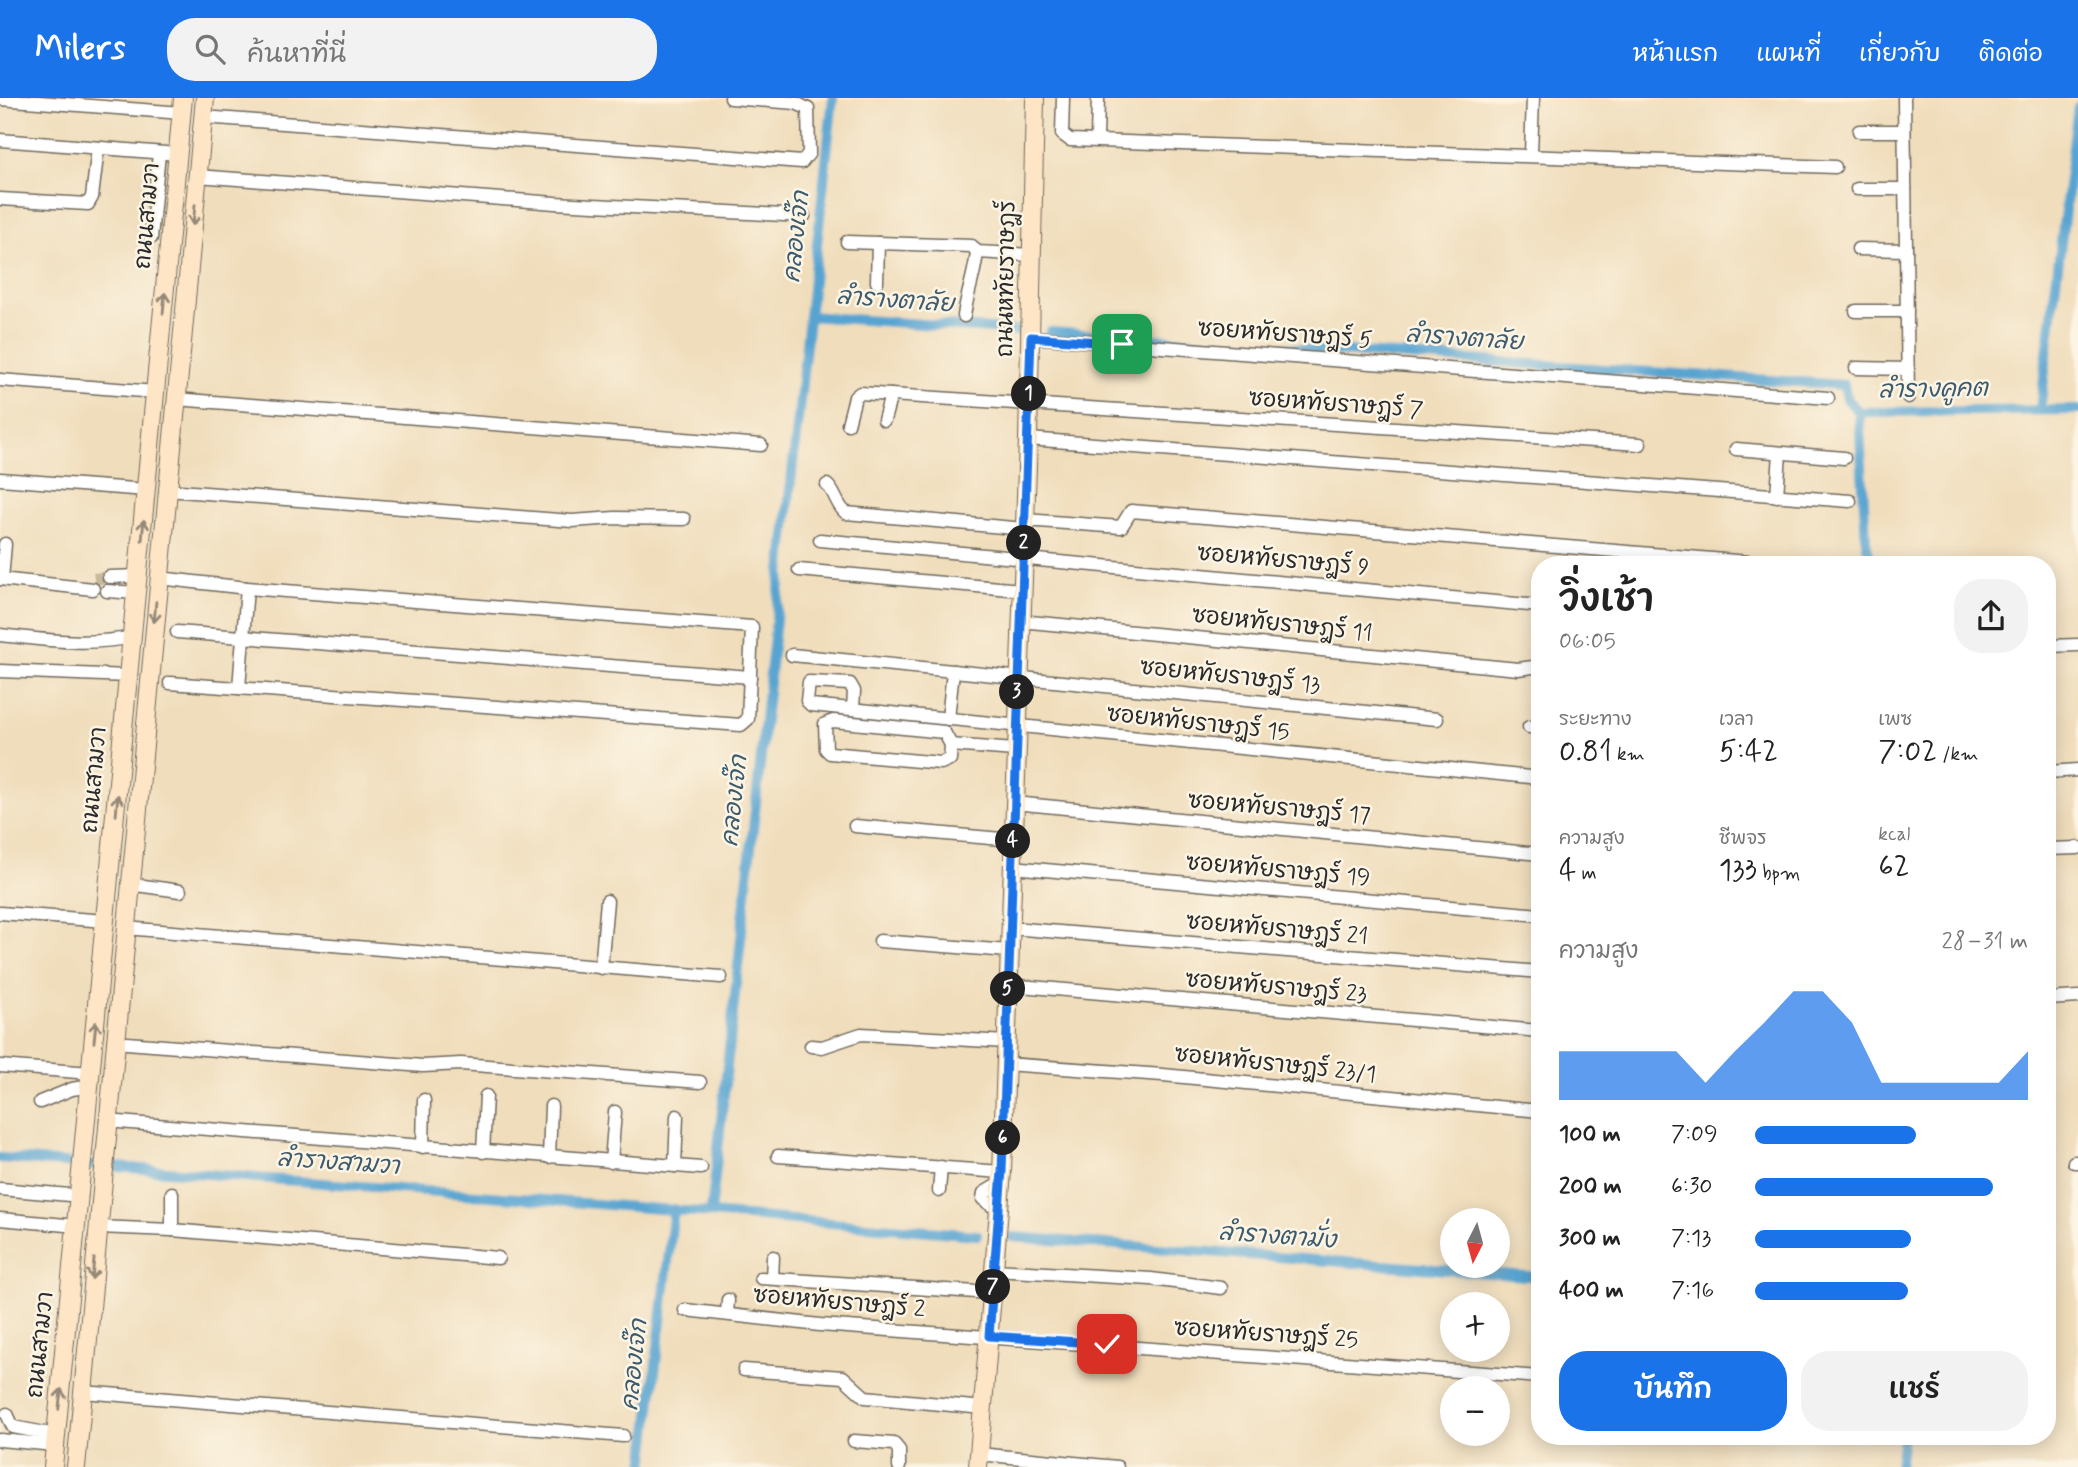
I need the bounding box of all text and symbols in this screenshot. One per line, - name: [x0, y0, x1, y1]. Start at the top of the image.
- search box: [167, 18, 657, 81]
- text: Milers: [35, 27, 125, 71]
- icon: search: [191, 30, 229, 68]
- text: ค้นหาที่นี่: [247, 38, 346, 72]
- text: หน้าแรก: [1633, 39, 1718, 70]
- text: แผนที่: [1756, 39, 1821, 70]
- text: เกี่ยวกับ: [1859, 39, 1941, 70]
- text: ติดต่อ: [1979, 39, 2043, 70]
- street label: ถนนสามวา: [128, 161, 168, 271]
- water label: คลองเจ๊ก: [776, 188, 817, 284]
- street label: ถนนหทัยราษฎร์: [988, 200, 1023, 358]
- one-way arrow: [187, 203, 200, 226]
- water label: ลำรางตาลัย: [835, 280, 957, 321]
- one-way arrow: [158, 293, 171, 315]
- street label: ซอยหทัยราษฎร์ 5: [1197, 311, 1374, 356]
- pin: [1092, 314, 1152, 374]
- water label: ลำรางตาลัย: [1404, 318, 1526, 359]
- icon: arrive: [1103, 325, 1141, 363]
- water label: ลำรางคูคต: [1878, 373, 1989, 407]
- pin: 1: [1012, 376, 1046, 412]
- text: 1: [1024, 381, 1033, 406]
- street label: ซอยหทัยราษฎร์ 7: [1248, 381, 1425, 426]
- one-way arrow: [137, 519, 150, 542]
- pin: 2: [1006, 526, 1042, 560]
- text: 2: [1019, 530, 1028, 555]
- street label: ซอยหทัยราษฎร์ 9: [1196, 536, 1371, 583]
- text: วิ่งเช้า: [1559, 576, 1654, 625]
- button: share: [1954, 579, 2028, 653]
- street label: ซอยหทัยราษฎร์ 11: [1190, 598, 1374, 649]
- one-way arrow: [148, 600, 161, 623]
- text: 06:05: [1559, 627, 1616, 657]
- street label: ซอยหทัยราษฎร์ 13: [1138, 650, 1322, 701]
- pin: 3: [1000, 674, 1034, 710]
- text: 3: [1012, 679, 1021, 704]
- street label: ซอยหทัยราษฎร์ 15: [1105, 696, 1291, 749]
- text: ระยะทาง: [1559, 707, 1632, 732]
- text: เวลา: [1719, 707, 1754, 732]
- text: เพซ: [1878, 707, 1912, 732]
- street label: ถนนสามวา: [75, 725, 115, 835]
- text: 0.81: [1559, 732, 1612, 771]
- text: 5:42: [1719, 732, 1778, 771]
- text: 7:02: [1878, 732, 1937, 771]
- text: km: [1612, 742, 1645, 767]
- text: /km: [1937, 742, 1978, 767]
- water label: คลองเจ๊ก: [714, 752, 755, 848]
- street label: ซอยหทัยราษฎร์ 17: [1186, 783, 1372, 832]
- one-way arrow: [111, 794, 124, 817]
- text: kcal: [1878, 822, 1910, 847]
- pin: 4: [996, 824, 1030, 858]
- text: ความสูง: [1559, 826, 1625, 851]
- text: ชีพจร: [1719, 826, 1767, 851]
- text: 4: [1007, 828, 1018, 853]
- street label: ซอยหทัยราษฎร์ 19: [1184, 845, 1372, 894]
- text: 62: [1878, 847, 1910, 886]
- text: 4: [1559, 851, 1576, 890]
- text: 133: [1719, 851, 1757, 890]
- text: m: [1576, 861, 1597, 886]
- text: bpm: [1757, 861, 1800, 886]
- street label: ซอยหทัยราษฎร์ 21: [1185, 904, 1369, 953]
- text: 28–31 m: [1942, 927, 2028, 957]
- text: ความสูง: [1559, 937, 1638, 967]
- street label: ซอยหทัยราษฎร์ 23: [1184, 962, 1369, 1011]
- pin: 5: [990, 972, 1026, 1006]
- text: 5: [1002, 976, 1013, 1001]
- one-way arrow: [89, 1021, 102, 1044]
- street label: ซอยหทัยราษฎร์ 23/1: [1173, 1037, 1378, 1091]
- text: 100 m: [1559, 1120, 1621, 1150]
- text: 7:09: [1671, 1120, 1718, 1150]
- pin: 6: [986, 1121, 1020, 1156]
- text: 6: [998, 1125, 1007, 1150]
- water label: ลำรางสามวา: [276, 1142, 402, 1183]
- text: 200 m: [1559, 1172, 1622, 1202]
- text: 6:30: [1671, 1172, 1712, 1202]
- north arrow: [1440, 1208, 1510, 1278]
- map controls: [1440, 1208, 1510, 1446]
- water label: ลำรางตามั่ง: [1217, 1210, 1340, 1257]
- text: 300 m: [1559, 1224, 1621, 1254]
- text: 7:13: [1671, 1224, 1711, 1254]
- one-way arrow: [86, 1258, 99, 1280]
- pin: 7: [976, 1270, 1010, 1304]
- text: 7: [987, 1274, 998, 1299]
- text: 400 m: [1559, 1276, 1624, 1306]
- text: 7:16: [1671, 1276, 1714, 1306]
- street label: ซอยหทัยราษฎร์ 2: [752, 1278, 927, 1325]
- street label: ถนนสามวา: [20, 1290, 62, 1400]
- button: +: [1440, 1292, 1510, 1362]
- street label: ซอยหทัยราษฎร์ 25: [1173, 1311, 1359, 1356]
- pin: [1077, 1314, 1137, 1374]
- water label: คลองเจ๊ก: [614, 1316, 655, 1412]
- icon: check: [1088, 1325, 1126, 1363]
- button: บันทึก: [1559, 1351, 1787, 1431]
- button: แชร์: [1801, 1351, 2028, 1431]
- button: −: [1440, 1376, 1510, 1446]
- one-way arrow: [54, 1388, 67, 1411]

